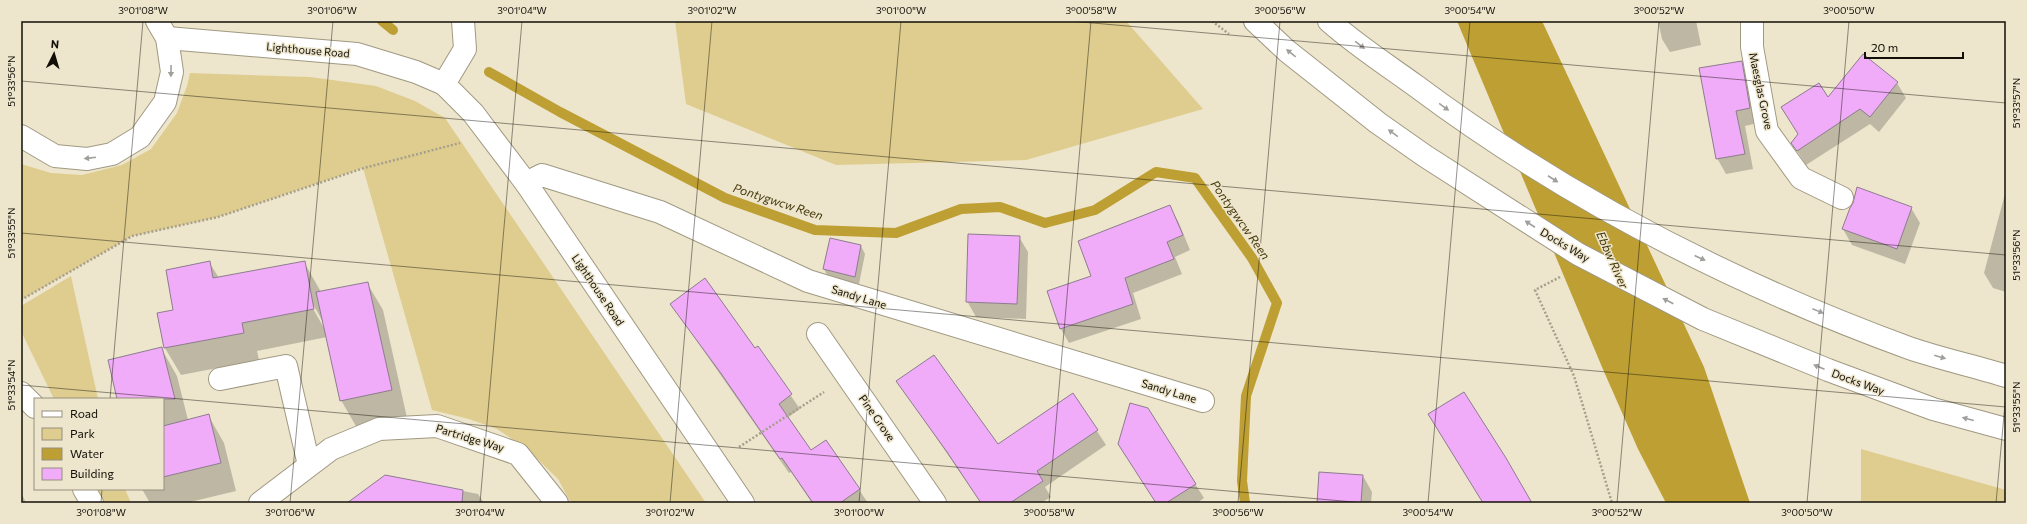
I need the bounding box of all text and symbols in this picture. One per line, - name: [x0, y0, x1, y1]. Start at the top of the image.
- text: 3°01'08"W: [118, 4, 168, 16]
- text: 3°01'06"W: [307, 4, 357, 16]
- text: 3°01'04"W: [497, 4, 547, 16]
- text: 3°01'02"W: [687, 4, 737, 16]
- text: 3°01'00"W: [876, 4, 926, 16]
- text: 3°00'58"W: [1065, 4, 1117, 16]
- text: 3°00'56"W: [1254, 4, 1306, 16]
- text: 3°00'54"W: [1444, 4, 1496, 16]
- text: 3°00'52"W: [1634, 4, 1684, 16]
- text: 3°00'50"W: [1823, 4, 1875, 16]
- north arrow: [34, 34, 74, 74]
- scale bar: [1865, 34, 1963, 60]
- text: N: [50, 37, 60, 50]
- street label: Lighthouse Road: [266, 39, 350, 60]
- one-way arrow: [1355, 40, 1365, 48]
- text: 20 m: [1871, 40, 1898, 54]
- one-way arrow: [1285, 49, 1296, 58]
- street label: Maesglas Grove: [1747, 51, 1776, 131]
- text: 51°33'56"N: [5, 55, 17, 107]
- one-way arrow: [168, 65, 174, 78]
- text: 51°33'57"N: [2010, 78, 2022, 128]
- one-way arrow: [1439, 103, 1450, 111]
- one-way arrow: [1388, 129, 1398, 137]
- one-way arrow: [84, 155, 96, 161]
- one-way arrow: [1548, 175, 1558, 183]
- water label: Pontygwcw Reen: [1208, 177, 1273, 262]
- water label: Pontygwcw Reen: [732, 180, 825, 222]
- text: 51°33'55"N: [5, 208, 17, 258]
- one-way arrow: [1525, 220, 1536, 228]
- street label: Docks Way: [1538, 225, 1593, 265]
- water label: Ebbw River: [1594, 229, 1632, 291]
- text: 51°33'56"N: [2010, 229, 2022, 281]
- street label: Lighthouse Road: [570, 251, 627, 328]
- one-way arrow: [1694, 255, 1705, 261]
- street label: Sandy Lane: [830, 282, 888, 311]
- one-way arrow: [1663, 298, 1674, 304]
- one-way arrow: [1813, 309, 1825, 315]
- one-way arrow: [1934, 354, 1946, 360]
- text: 51°33'54"N: [5, 359, 17, 411]
- one-way arrow: [1814, 364, 1825, 370]
- street label: Docks Way: [1830, 366, 1887, 397]
- street label: Sandy Lane: [1140, 376, 1198, 405]
- text: 51°33'55"N: [2010, 382, 2022, 432]
- street label: Pine Grove: [857, 392, 898, 444]
- legend: [34, 398, 164, 490]
- text: Road: [70, 406, 98, 420]
- one-way arrow: [1962, 416, 1974, 422]
- street label: Partridge Way: [434, 421, 506, 454]
- text: Park: [70, 426, 96, 440]
- text: Water: [70, 446, 104, 460]
- text: Building: [70, 466, 114, 480]
- text: 3°01'08"W: [76, 506, 126, 518]
- text: 3°01'06"W: [265, 506, 315, 518]
- text: 3°01'04"W: [455, 506, 505, 518]
- text: 3°01'02"W: [645, 506, 695, 518]
- text: 3°01'00"W: [834, 506, 884, 518]
- text: 3°00'58"W: [1023, 506, 1075, 518]
- text: 3°00'56"W: [1212, 506, 1264, 518]
- text: 3°00'54"W: [1402, 506, 1454, 518]
- text: 3°00'52"W: [1592, 506, 1642, 518]
- text: 3°00'50"W: [1781, 506, 1833, 518]

